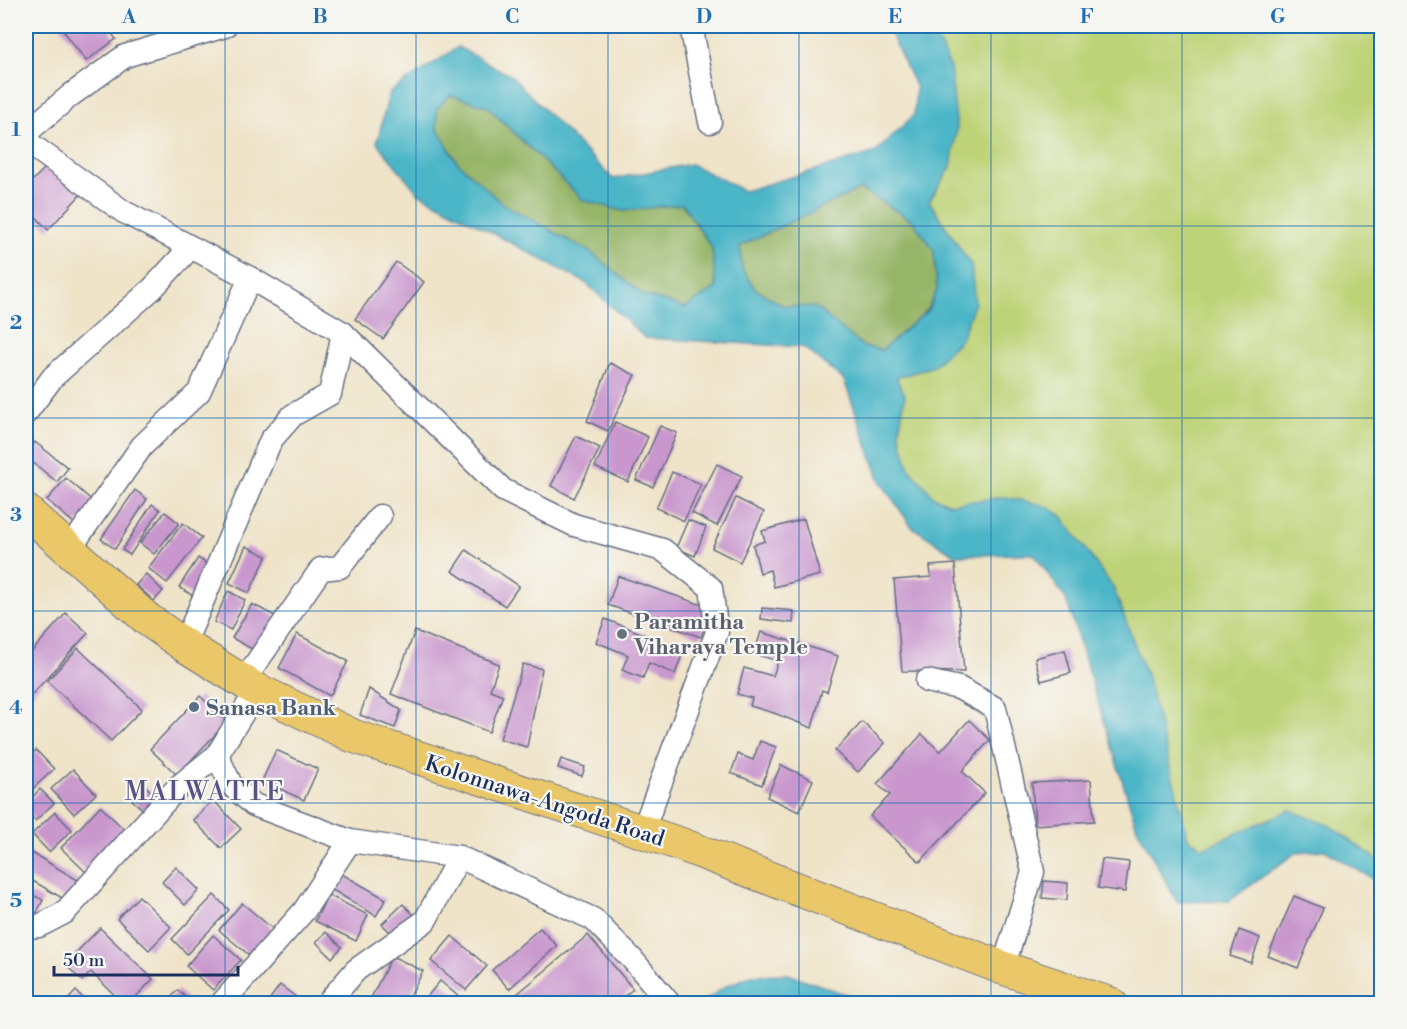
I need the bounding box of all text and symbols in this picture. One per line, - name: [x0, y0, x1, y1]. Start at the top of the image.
- text: A: [121, 5, 137, 30]
- text: B: [312, 5, 328, 30]
- text: C: [505, 5, 519, 30]
- text: D: [696, 5, 712, 30]
- text: E: [888, 5, 902, 30]
- text: F: [1080, 5, 1094, 30]
- text: G: [1270, 5, 1286, 30]
- text: 1: [11, 118, 21, 143]
- text: 2: [10, 311, 22, 336]
- text: 3: [10, 503, 22, 528]
- place label: Paramitha Viharaya Temple: [633, 609, 808, 661]
- marker: Paramitha Viharaya Temple: [615, 627, 629, 641]
- place label: Sanasa Bank: [206, 695, 337, 722]
- text: 4: [9, 696, 23, 721]
- marker: Sanasa Bank: [187, 700, 201, 714]
- street label: Kolonnawa-Angoda Road: [421, 750, 668, 853]
- district label: MALWATTE: [125, 776, 285, 808]
- text: 5: [10, 889, 22, 914]
- scale bar: [54, 939, 238, 977]
- text: 50 m: [63, 949, 105, 972]

